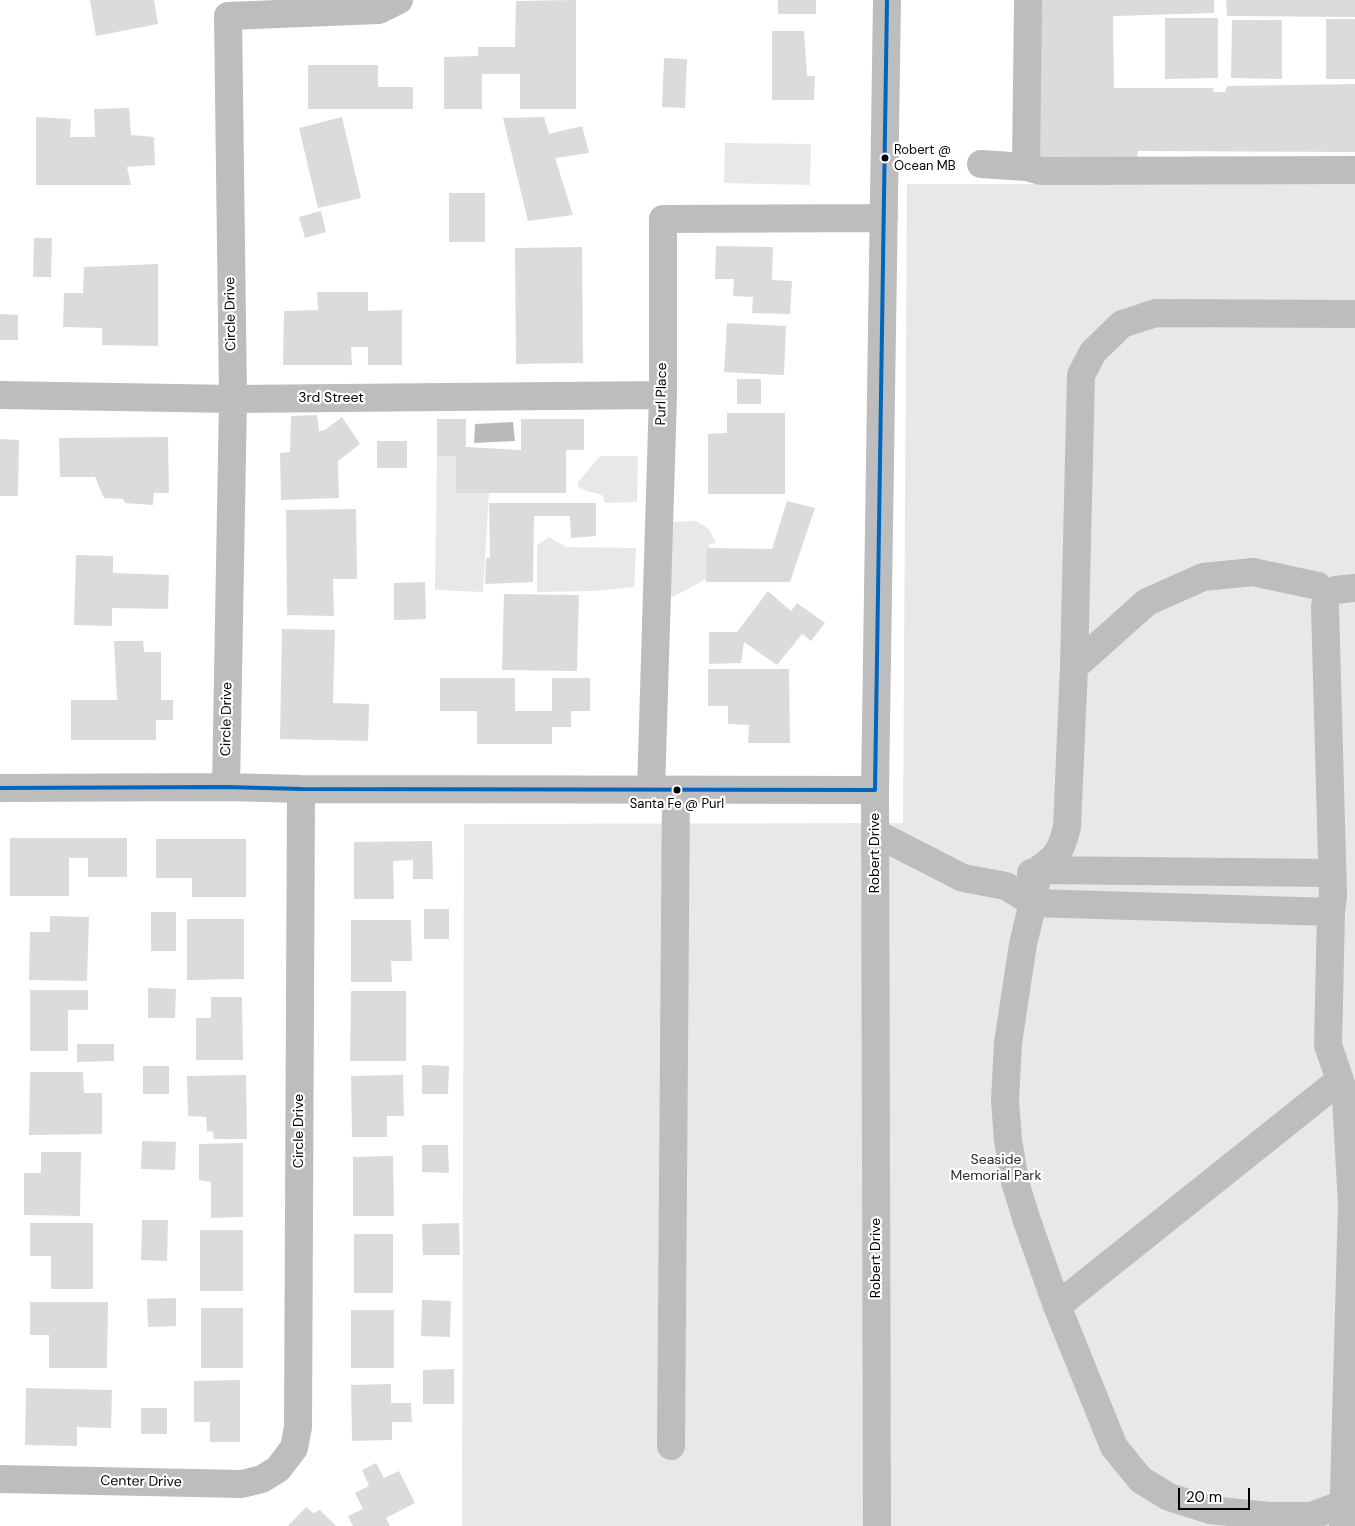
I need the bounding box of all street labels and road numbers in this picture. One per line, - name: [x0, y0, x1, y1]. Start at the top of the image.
- street label: Circle Drive: [222, 277, 240, 351]
- street label: Purl Place: [653, 362, 671, 426]
- street label: 3rd Street: [298, 390, 364, 406]
- street label: Circle Drive: [218, 682, 236, 756]
- street label: Robert Drive: [867, 813, 883, 893]
- street label: Circle Drive: [291, 1094, 307, 1168]
- street label: Robert Drive: [868, 1218, 884, 1298]
- street label: Center Drive: [100, 1473, 182, 1491]

